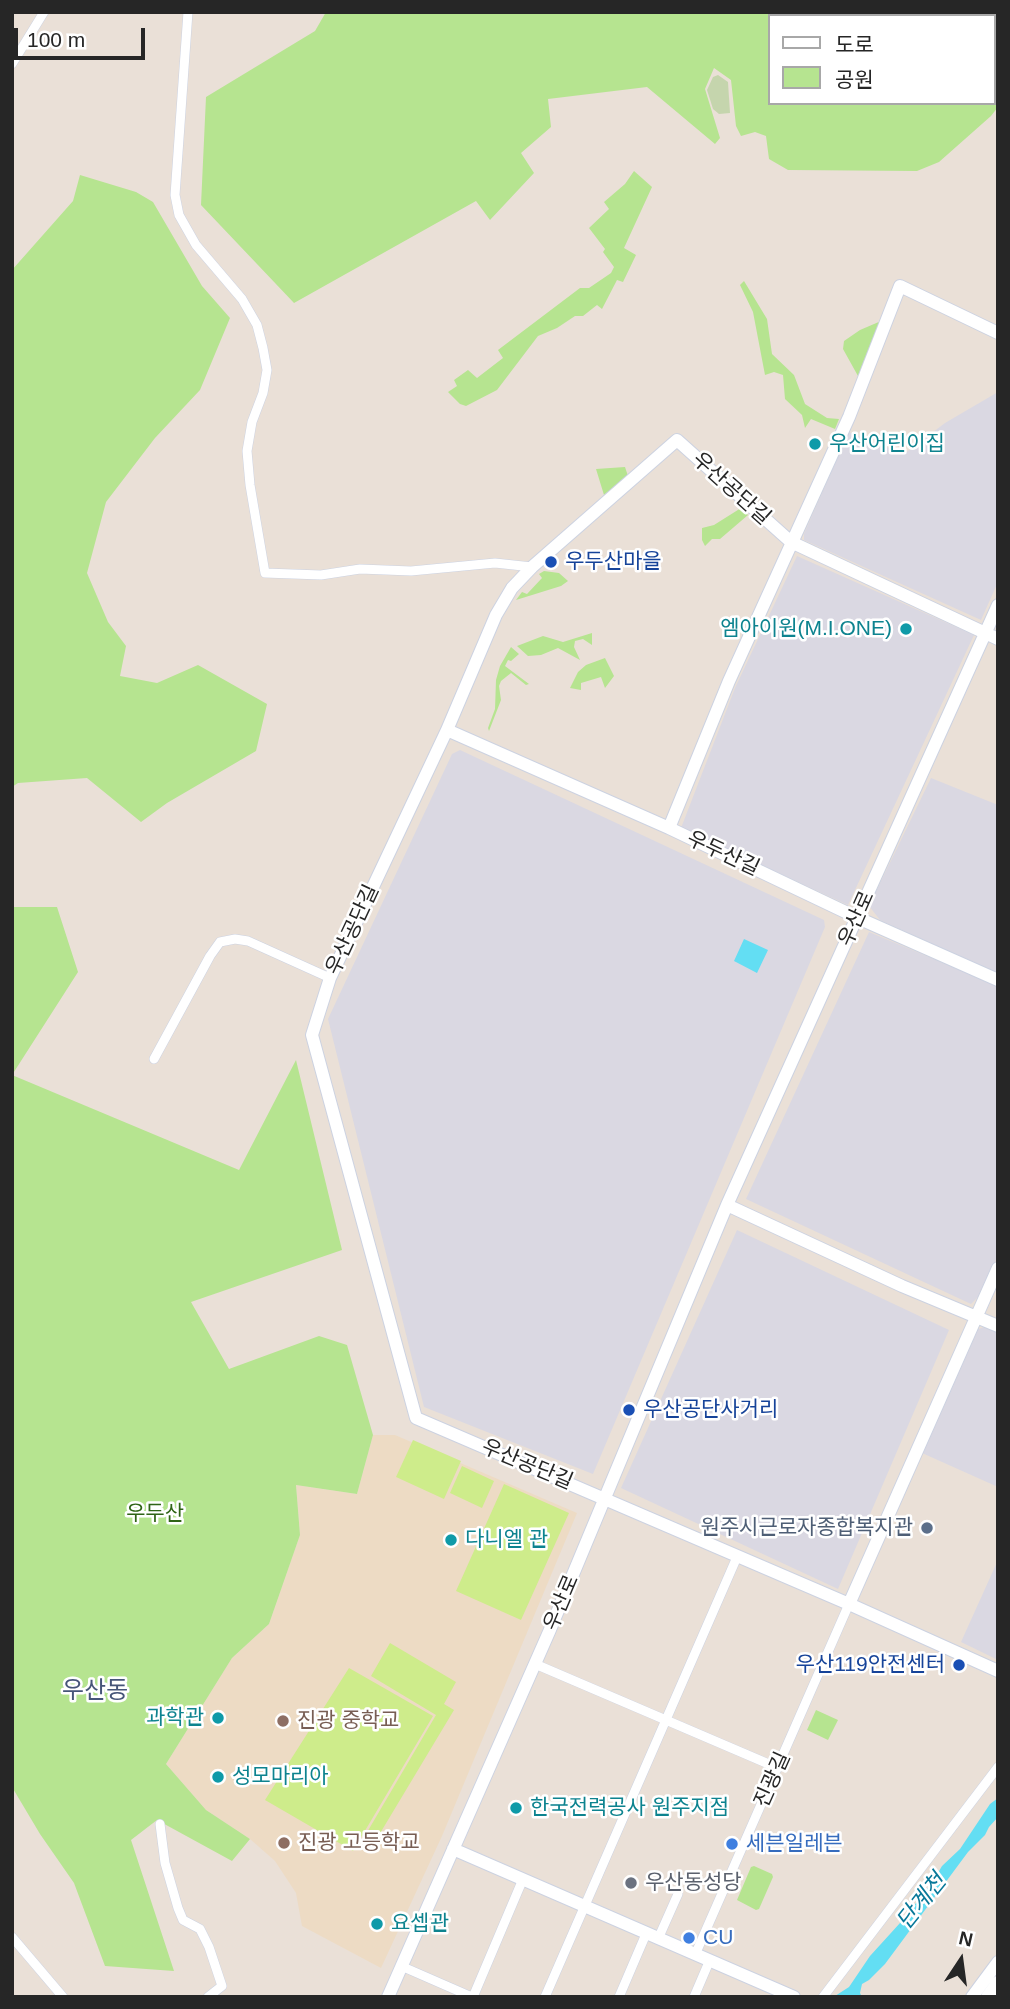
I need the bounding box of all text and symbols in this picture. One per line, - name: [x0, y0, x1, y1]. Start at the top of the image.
- scale bar: [18, 14, 149, 58]
- legend: [768, 14, 996, 105]
- text: 100 m: [27, 28, 85, 51]
- text: 도로: [835, 33, 874, 56]
- text: 공원: [835, 68, 874, 91]
- place label: 우산어린이집: [829, 431, 945, 457]
- marker: 우산어린이집: [807, 436, 823, 452]
- street label: 우산공단길: [687, 447, 775, 531]
- place label: 우두산마을: [565, 549, 662, 575]
- marker: 우두산마을: [543, 554, 559, 570]
- place label: 엠아이원(M.I.ONE): [720, 616, 892, 642]
- marker: 엠아이원(M.I.ONE): [898, 621, 914, 637]
- street label: 우두산길: [683, 826, 763, 882]
- street label: 우산공단길: [321, 881, 385, 979]
- street label: 우산로: [834, 887, 880, 951]
- place label: 우산공단사거리: [643, 1397, 778, 1423]
- marker: 우산공단사거리: [621, 1402, 637, 1418]
- street label: 우산공단길: [478, 1435, 576, 1495]
- park label: 우두산: [126, 1501, 184, 1527]
- place label: 원주시근로자종합복지관: [700, 1515, 913, 1541]
- marker: 원주시근로자종합복지관: [919, 1520, 935, 1536]
- place label: 다니엘 관: [465, 1527, 548, 1553]
- marker: 다니엘 관: [443, 1532, 459, 1548]
- street label: 우산로: [539, 1571, 585, 1635]
- place label: 우산119안전센터: [796, 1652, 945, 1678]
- marker: 우산119안전센터: [951, 1657, 967, 1673]
- district label: 우산동: [62, 1677, 128, 1705]
- place label: 과학관: [146, 1705, 204, 1731]
- place label: 진광 중학교: [297, 1708, 399, 1734]
- marker: 과학관: [210, 1710, 226, 1726]
- marker: 진광 중학교: [275, 1713, 291, 1729]
- street label: 진광길: [750, 1748, 796, 1812]
- place label: 성모마리아: [232, 1764, 329, 1790]
- marker: 성모마리아: [210, 1769, 226, 1785]
- place label: 한국전력공사 원주지점: [530, 1795, 729, 1821]
- marker: 한국전력공사 원주지점: [508, 1800, 524, 1816]
- place label: 진광 고등학교: [298, 1830, 420, 1856]
- place label: 세븐일레븐: [746, 1831, 843, 1857]
- marker: 진광 고등학교: [276, 1835, 292, 1851]
- marker: 세븐일레븐: [724, 1836, 740, 1852]
- water label: 단계천: [891, 1869, 953, 1935]
- place label: 우산동성당: [645, 1870, 742, 1896]
- marker: 우산동성당: [623, 1875, 639, 1891]
- place label: 요셉관: [391, 1911, 449, 1937]
- marker: 요셉관: [369, 1916, 385, 1932]
- place label: CU: [703, 1925, 733, 1951]
- north arrow: [926, 1925, 996, 1995]
- text: N: [957, 1927, 975, 1951]
- marker: CU: [681, 1930, 697, 1946]

